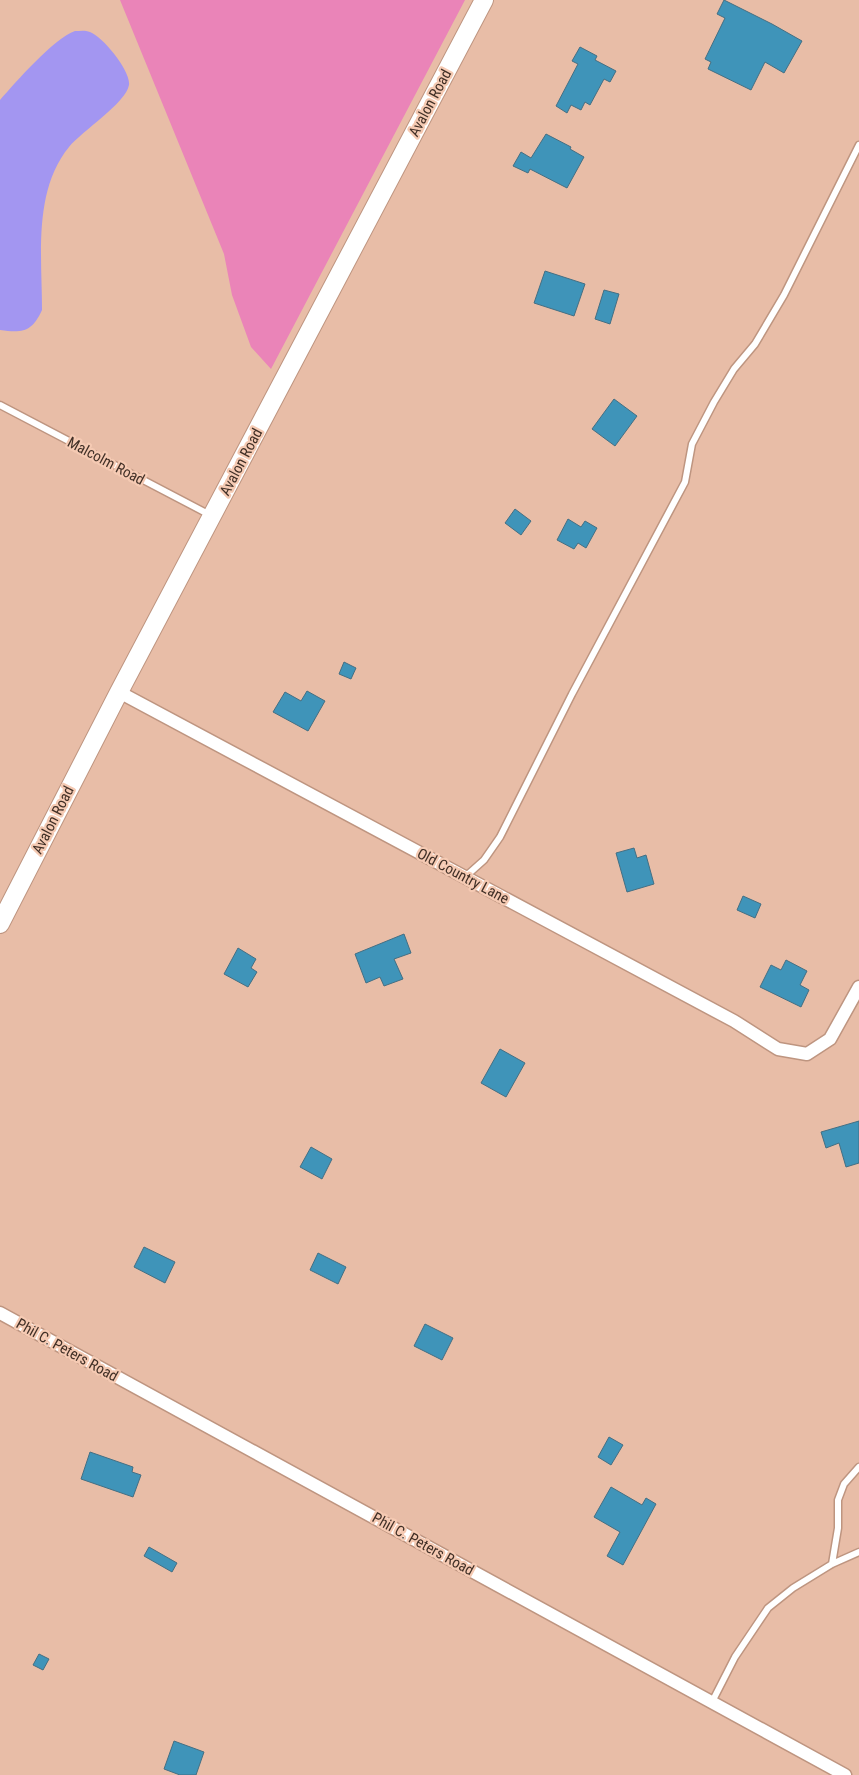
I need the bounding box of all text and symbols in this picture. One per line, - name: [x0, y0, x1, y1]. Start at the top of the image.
- street label: Avalon Road: [405, 66, 455, 140]
- street label: Avalon Road: [216, 425, 266, 499]
- street label: Malcolm Road: [64, 433, 148, 489]
- street label: Avalon Road: [28, 783, 78, 857]
- street label: Old Country Lane: [414, 844, 512, 908]
- street label: Phil C. Peters Road: [13, 1315, 121, 1385]
- street label: Phil C. Peters Road: [369, 1509, 477, 1579]

